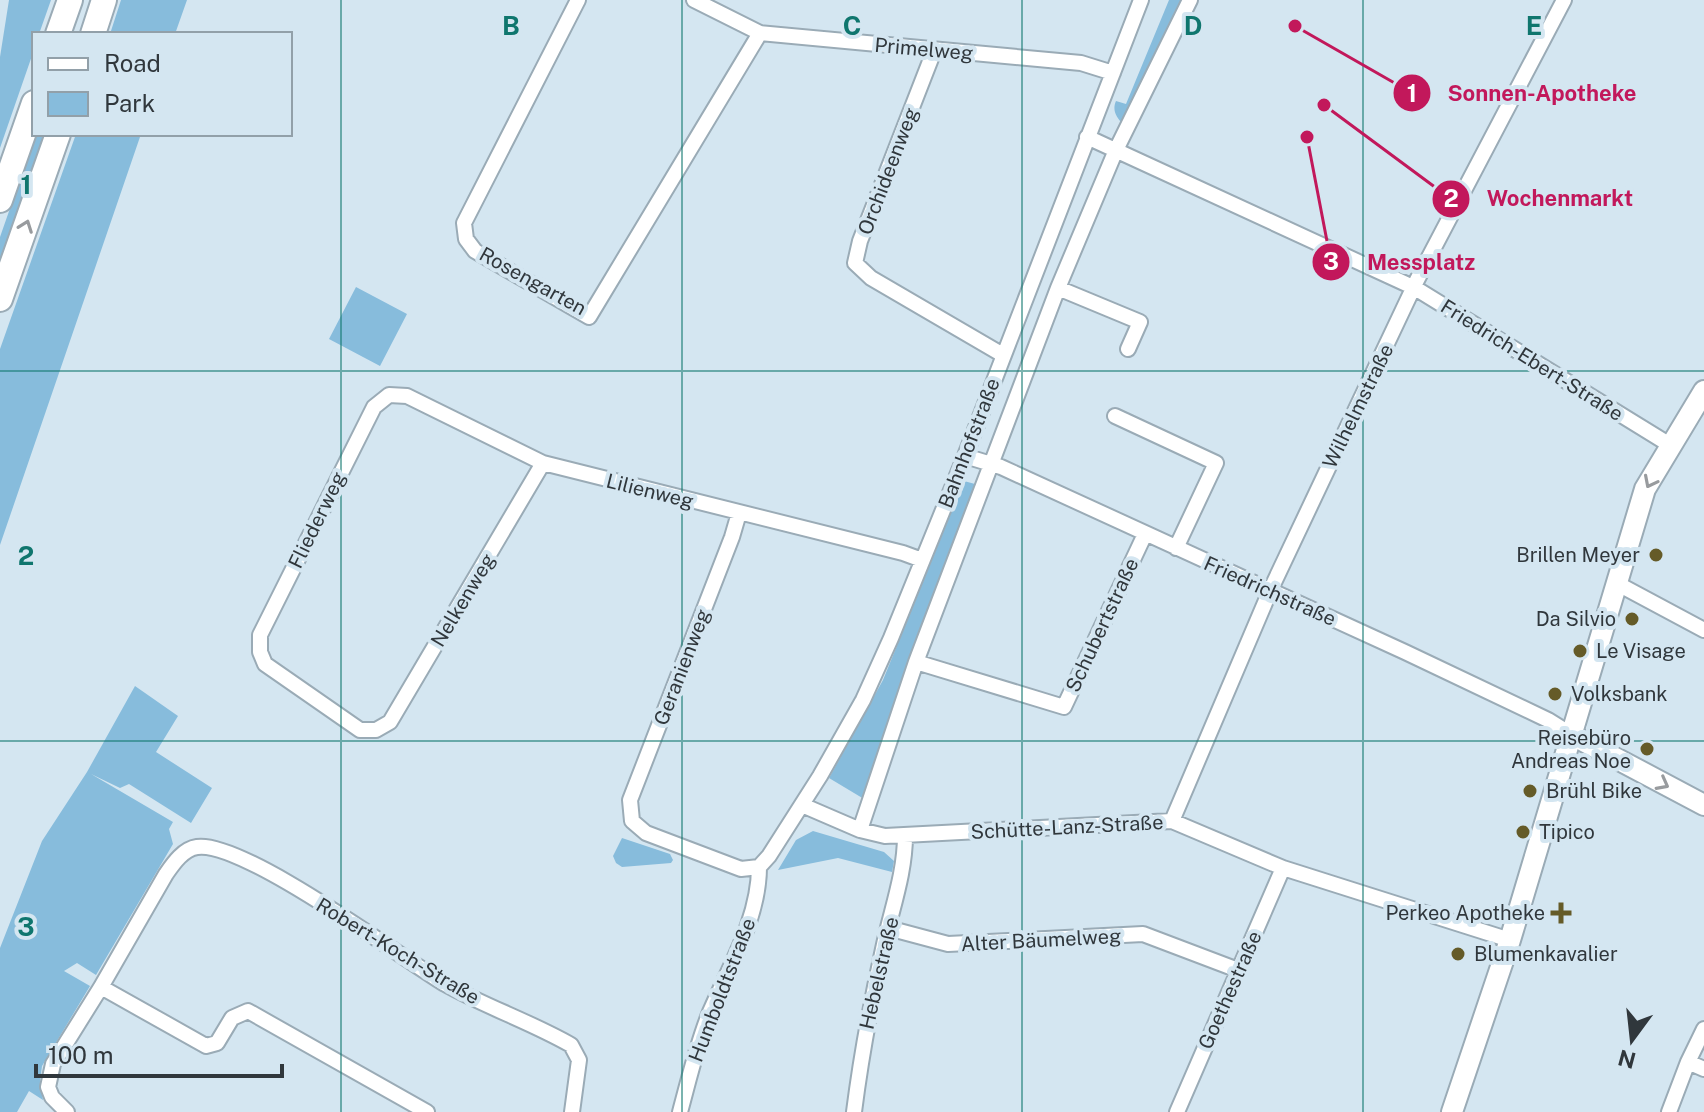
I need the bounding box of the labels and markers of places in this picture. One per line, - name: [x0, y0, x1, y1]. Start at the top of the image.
- callout: Sonnen-Apotheke: [1392, 70, 1653, 116]
- callout: Wochenmarkt: [1431, 176, 1649, 222]
- callout: Messplatz: [1311, 239, 1491, 285]
- place label: Brillen Meyer: [1516, 543, 1640, 567]
- marker: Brillen Meyer: [1647, 546, 1665, 564]
- place label: Da Silvio: [1536, 607, 1616, 631]
- marker: Da Silvio: [1623, 610, 1641, 628]
- place label: Le Visage: [1596, 639, 1686, 663]
- marker: Le Visage: [1571, 642, 1589, 660]
- place label: Volksbank: [1571, 682, 1668, 706]
- marker: Volksbank: [1546, 685, 1564, 703]
- place label: Reisebüro Andreas Noe: [1511, 726, 1631, 773]
- marker: Reisebüro Andreas Noe: [1638, 740, 1656, 758]
- place label: Brühl Bike: [1546, 779, 1642, 803]
- marker: Brühl Bike: [1521, 782, 1539, 800]
- place label: Tipico: [1539, 820, 1595, 844]
- marker: Tipico: [1514, 823, 1532, 841]
- place label: Perkeo Apotheke: [1385, 901, 1545, 925]
- marker: Perkeo Apotheke: [1552, 904, 1570, 922]
- place label: Blumenkavalier: [1474, 942, 1618, 966]
- marker: Blumenkavalier: [1449, 945, 1467, 963]

